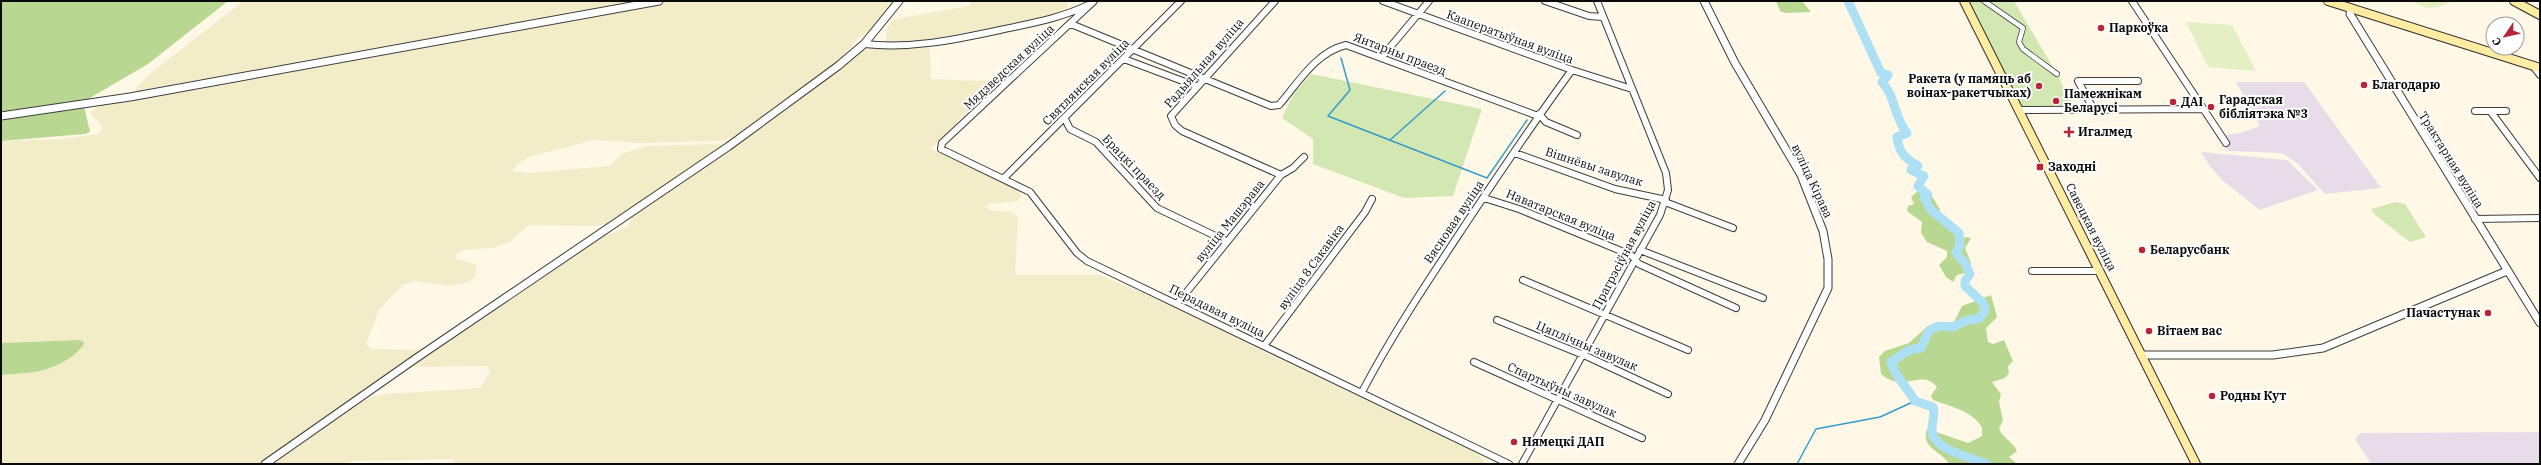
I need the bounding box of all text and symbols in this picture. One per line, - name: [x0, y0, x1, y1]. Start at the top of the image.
- street label: Кааператыўная вуліца: [1445, 7, 1576, 67]
- street label: Радыяльная вуліца: [1161, 14, 1247, 111]
- north arrow: [2485, 16, 2525, 56]
- street label: Мядзведская вуліца: [960, 20, 1057, 112]
- place label: Паркоўка: [2109, 20, 2168, 35]
- marker: Паркоўка: [2096, 23, 2106, 33]
- street label: Янтарны праезд: [1352, 29, 1449, 78]
- street label: Святлянская вуліца: [1039, 35, 1133, 128]
- text: С: [2489, 35, 2505, 49]
- place label: Ракета (у памяць аб воінах-ракетчыках): [1907, 71, 2031, 100]
- place label: Благодарю: [2372, 77, 2441, 92]
- marker: Благодарю: [2359, 80, 2369, 90]
- marker: Ракета (у памяць аб воінах-ракетчыках): [2034, 81, 2044, 91]
- place label: Памежнікам Беларусі: [2064, 86, 2142, 115]
- place label: Гарадская бібліятэка №3: [2219, 92, 2308, 121]
- place label: ДАІ: [2181, 94, 2204, 109]
- marker: Памежнікам Беларусі: [2051, 96, 2061, 106]
- marker: ДАІ: [2168, 97, 2178, 107]
- marker: Гарадская бібліятэка №3: [2206, 102, 2216, 112]
- street label: Трактарная вуліца: [2416, 109, 2487, 211]
- place label: Игалмед: [2078, 124, 2132, 139]
- marker: Игалмед: [2063, 126, 2075, 138]
- street label: Брацкі праезд: [1100, 131, 1169, 202]
- street label: вуліца Кірава: [1789, 141, 1836, 221]
- street label: Вішнёвы завулак: [1544, 144, 1645, 189]
- place label: Заходні: [2048, 159, 2096, 174]
- marker: Заходні: [2035, 162, 2045, 172]
- street label: вуліца Машэрава: [1192, 176, 1268, 265]
- street label: Вясновая вуліца: [1420, 177, 1487, 266]
- street label: Савецкая вуліца: [2063, 180, 2120, 274]
- street label: Наватарская вуліца: [1504, 186, 1619, 244]
- street label: Прагрэсіўная вуліца: [1588, 197, 1659, 312]
- street label: вуліца 8 Сакавіка: [1274, 220, 1347, 313]
- place label: Беларусбанк: [2150, 242, 2230, 257]
- marker: Беларусбанк: [2137, 245, 2147, 255]
- street label: Перадавая вуліца: [1167, 281, 1268, 340]
- place label: Пачастунак: [2406, 305, 2481, 320]
- marker: Пачастунак: [2483, 308, 2493, 318]
- street label: Цяплічны завулак: [1534, 317, 1640, 374]
- place label: Вітаем вас: [2157, 323, 2223, 338]
- marker: Вітаем вас: [2144, 326, 2154, 336]
- street label: Спартыўны завулак: [1505, 359, 1619, 420]
- place label: Родны Кут: [2220, 388, 2286, 403]
- marker: Родны Кут: [2207, 391, 2217, 401]
- place label: Нямецкі ДАП: [1522, 434, 1605, 449]
- marker: Нямецкі ДАП: [1509, 437, 1519, 447]

